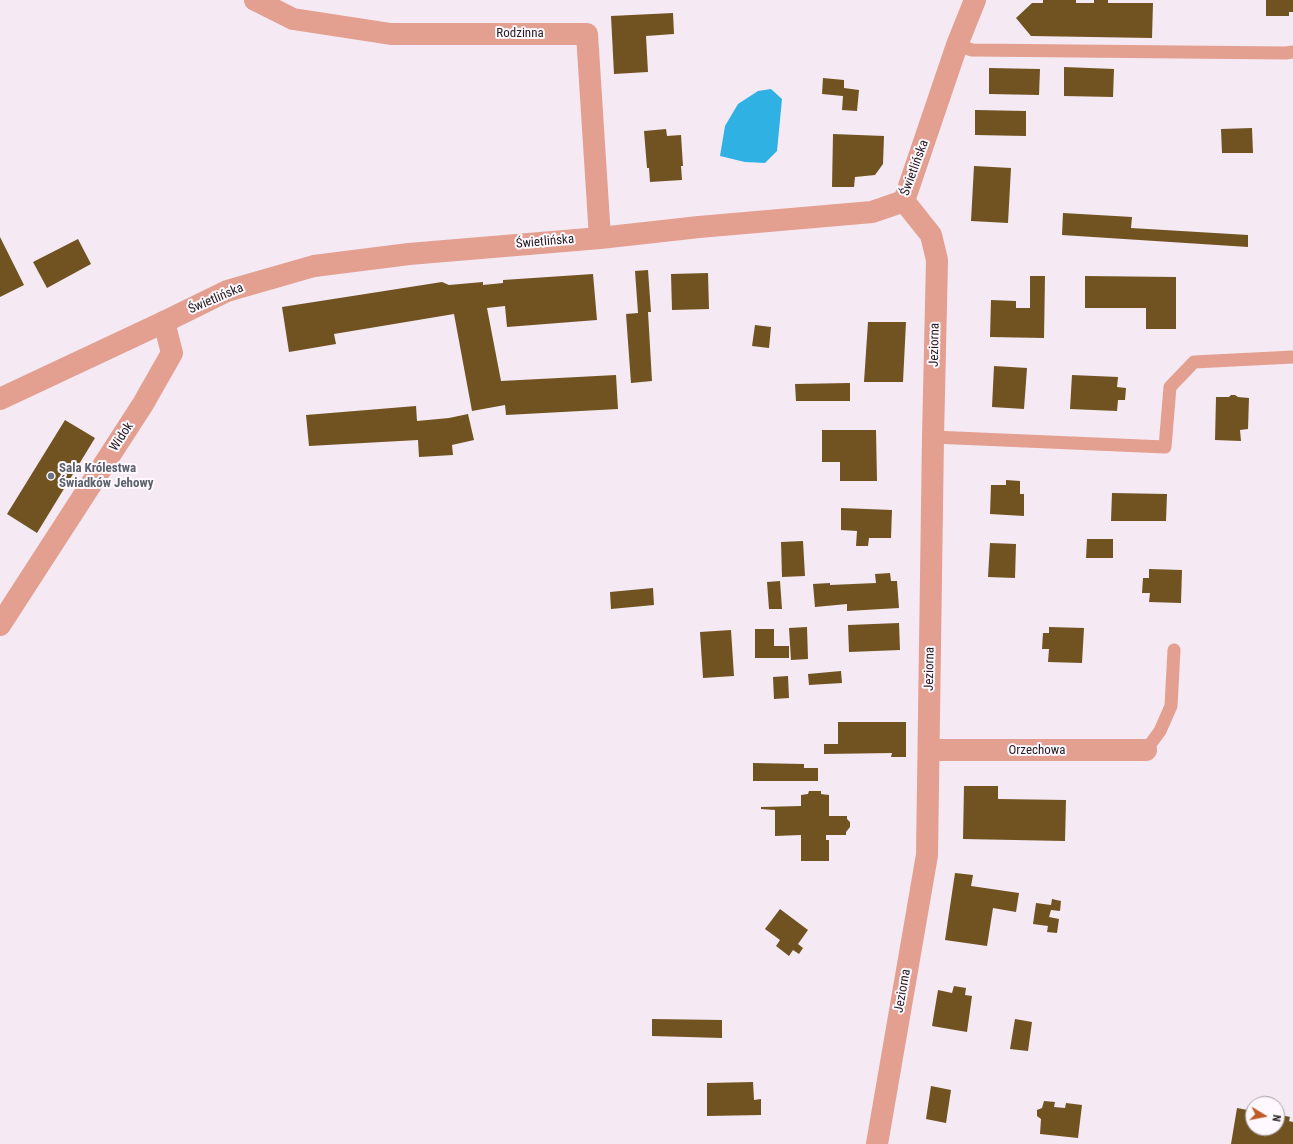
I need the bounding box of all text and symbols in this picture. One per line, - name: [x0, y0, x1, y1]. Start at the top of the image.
- street label: Rodzinna: [496, 26, 544, 42]
- street label: Świetlińska: [898, 138, 932, 198]
- street label: Świetlińska: [515, 232, 575, 252]
- street label: Świetlińska: [186, 280, 246, 318]
- street label: Jeziorna: [927, 323, 943, 367]
- street label: Widok: [107, 419, 137, 455]
- place label: Sala Królestwa Świadków Jehowy: [59, 461, 153, 492]
- marker: Sala Królestwa Świadków Jehowy: [46, 471, 56, 481]
- street label: Jeziorna: [922, 647, 938, 691]
- street label: Orzechowa: [1009, 743, 1065, 759]
- street label: Jeziorna: [891, 968, 915, 1014]
- north arrow: [1245, 1096, 1285, 1136]
- text: N: [1269, 1114, 1283, 1122]

